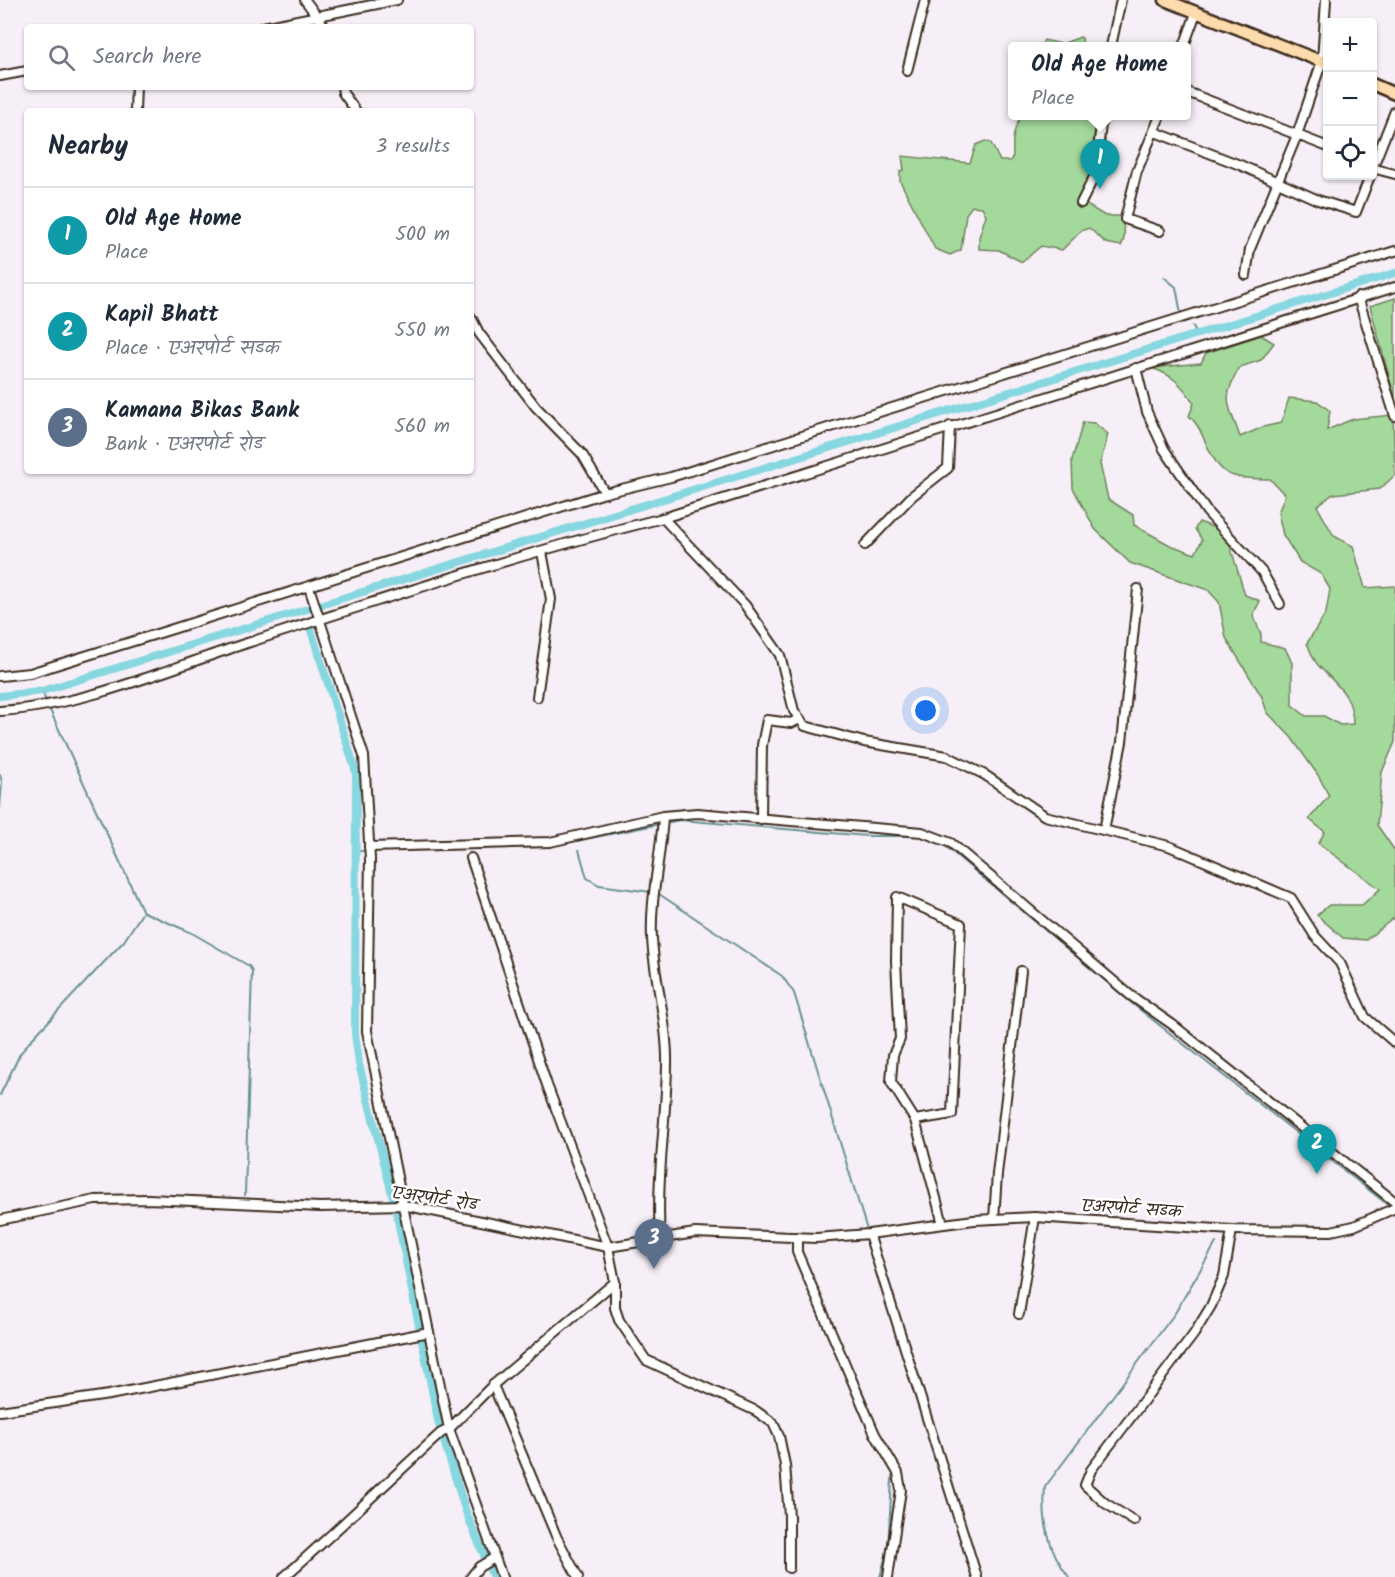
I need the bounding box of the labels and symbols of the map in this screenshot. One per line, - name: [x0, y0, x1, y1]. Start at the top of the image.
- pin: 1: [1080, 140, 1120, 189]
- your location: [911, 696, 940, 725]
- pin: 2: [1298, 1124, 1336, 1174]
- street label: एअरपोर्ट रोड: [389, 1178, 482, 1221]
- street label: एअरपोर्ट सडक: [1080, 1191, 1185, 1228]
- pin: 3: [634, 1220, 674, 1269]

